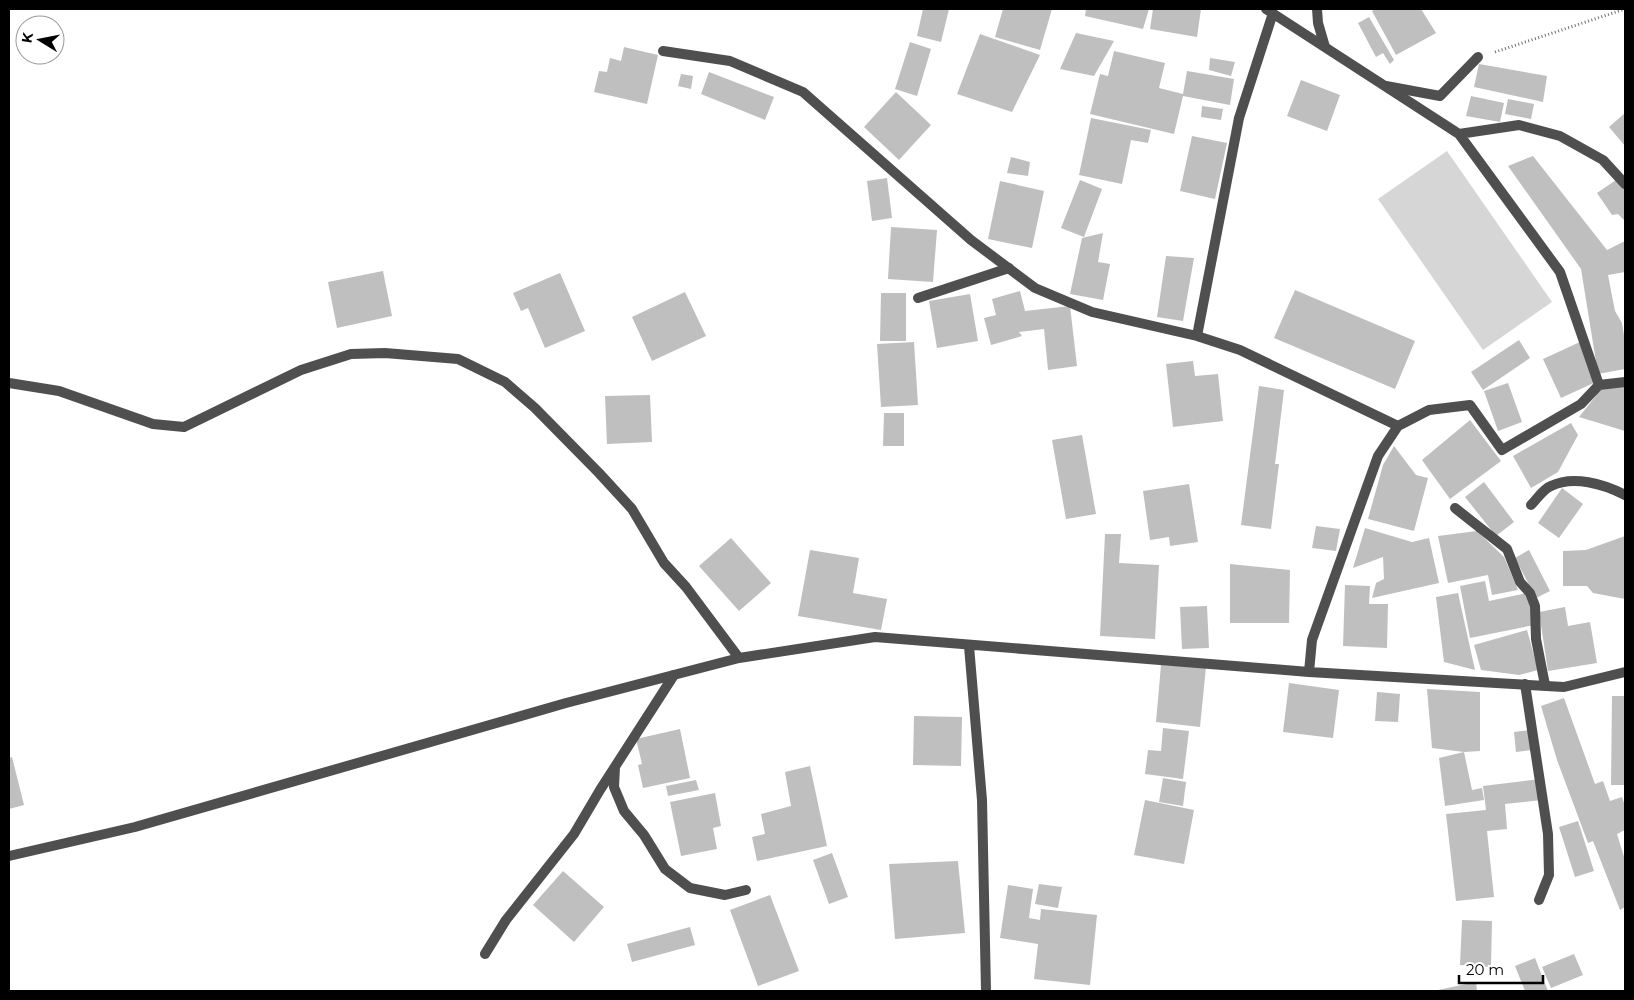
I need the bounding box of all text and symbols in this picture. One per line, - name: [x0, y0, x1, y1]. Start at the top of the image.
- north arrow: [15, 15, 65, 65]
- text: K: [17, 30, 37, 44]
- scale bar: [1459, 952, 1543, 984]
- text: 20 m: [1466, 960, 1504, 979]

